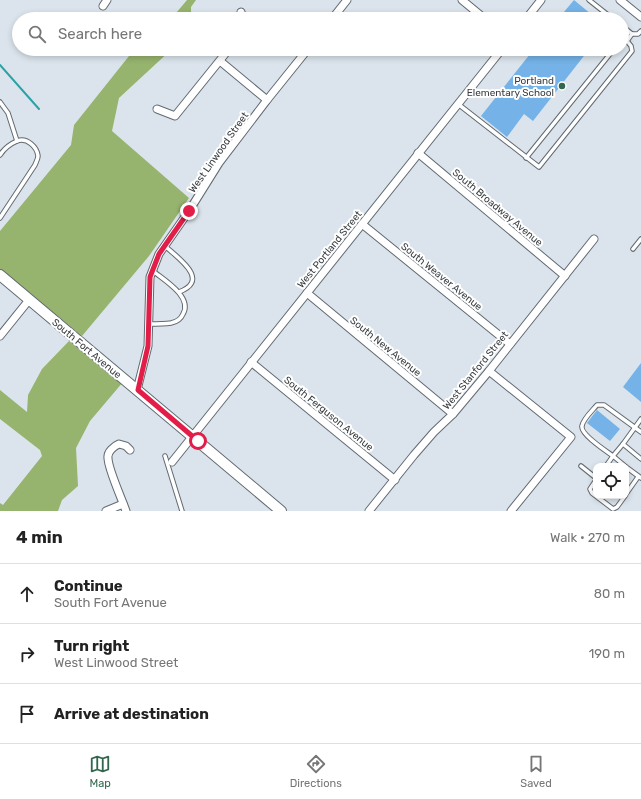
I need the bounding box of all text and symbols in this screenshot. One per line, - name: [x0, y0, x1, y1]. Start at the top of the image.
- search box: [12, 12, 629, 56]
- icon: search: [26, 23, 48, 45]
- text: Search here: [58, 25, 142, 43]
- place label: Portland Elementary School: [467, 75, 554, 99]
- marker: Portland Elementary School: [557, 81, 567, 91]
- street label: West Linwood Street: [186, 110, 251, 195]
- street label: South Broadway Avenue: [450, 167, 545, 249]
- route end: [180, 202, 198, 220]
- street label: West Portland Street: [295, 208, 365, 291]
- street label: South Weaver Avenue: [398, 240, 485, 313]
- street label: South New Avenue: [347, 314, 424, 379]
- street label: South Fort Avenue: [49, 316, 124, 382]
- street label: West Stanford Street: [441, 329, 511, 412]
- street label: South Ferguson Avenue: [281, 374, 376, 454]
- route start: [189, 432, 207, 450]
- map controls: [593, 463, 629, 499]
- button: locate: [593, 463, 629, 499]
- text: 4 min: [16, 527, 63, 547]
- text: Walk · 270 m: [550, 530, 625, 545]
- text: Continue: [54, 577, 123, 595]
- icon: ahead: [16, 583, 38, 605]
- text: 80 m: [594, 586, 625, 601]
- text: South Fort Avenue: [54, 595, 167, 610]
- text: Turn right: [54, 637, 129, 655]
- icon: right: [16, 643, 38, 665]
- text: 190 m: [589, 646, 625, 661]
- text: West Linwood Street: [54, 655, 178, 670]
- icon: arrive: [16, 703, 38, 725]
- text: Arrive at destination: [54, 705, 209, 723]
- tab: Map: [89, 753, 111, 790]
- tab: Directions: [290, 753, 342, 790]
- tab: Saved: [520, 753, 552, 790]

